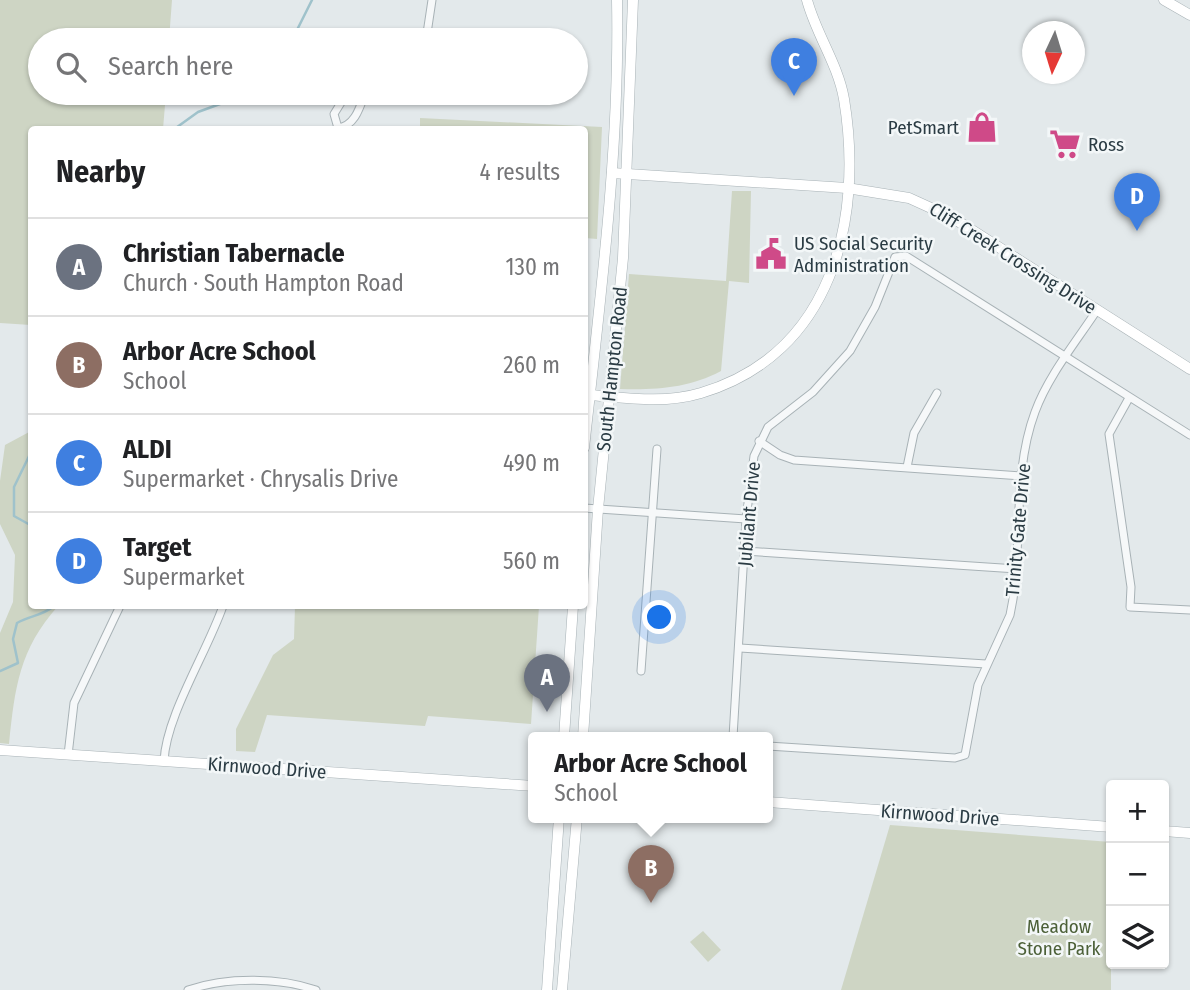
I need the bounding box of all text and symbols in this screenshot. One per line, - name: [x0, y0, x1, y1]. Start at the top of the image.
- north arrow: [1022, 21, 1085, 84]
- search box: [28, 28, 588, 105]
- pin: C: [771, 38, 817, 96]
- icon: search: [52, 48, 90, 86]
- text: Search here: [108, 51, 233, 82]
- shop icon: PetSmart: [965, 110, 999, 144]
- place label: PetSmart: [888, 116, 960, 139]
- supermarket icon: Ross: [1048, 127, 1082, 161]
- place label: Ross: [1088, 133, 1124, 156]
- text: Nearby: [56, 154, 145, 190]
- text: 4 results: [479, 158, 560, 186]
- pin: D: [1114, 173, 1160, 231]
- street label: Cliff Creek Crossing Drive: [925, 197, 1101, 319]
- place label: US Social Security Administration: [794, 232, 933, 277]
- public building icon: US Social Security Administration: [754, 237, 788, 271]
- text: Christian Tabernacle: [123, 238, 345, 269]
- text: A: [73, 253, 85, 281]
- text: 130 m: [506, 253, 560, 281]
- text: Church · South Hampton Road: [123, 269, 404, 297]
- street label: South Hampton Road: [592, 286, 632, 452]
- text: Arbor Acre School: [123, 336, 316, 367]
- text: B: [73, 351, 85, 379]
- text: 260 m: [503, 351, 560, 379]
- text: School: [123, 367, 187, 395]
- text: ALDI: [123, 434, 172, 465]
- text: C: [73, 449, 85, 477]
- text: 490 m: [503, 449, 560, 477]
- street label: Jubilant Drive: [733, 461, 765, 567]
- street label: Trinity Gate Drive: [1001, 462, 1035, 598]
- text: Supermarket · Chrysalis Drive: [123, 465, 398, 493]
- text: Target: [123, 532, 191, 563]
- text: D: [72, 547, 86, 575]
- text: 560 m: [503, 547, 560, 575]
- text: Supermarket: [123, 563, 244, 591]
- your location: [642, 600, 676, 634]
- pin: A: [524, 654, 570, 712]
- popup: [528, 732, 773, 823]
- text: Arbor Acre School: [554, 748, 747, 779]
- street label: Kirnwood Drive: [207, 752, 327, 784]
- text: School: [554, 779, 618, 807]
- map controls: [1106, 780, 1169, 969]
- button: +: [1106, 780, 1169, 843]
- street label: Kirnwood Drive: [880, 799, 1000, 831]
- button: −: [1106, 843, 1169, 906]
- pin: B: [628, 845, 674, 903]
- button: layers: [1106, 906, 1169, 969]
- park label: Meadow Stone Park: [1018, 915, 1101, 960]

